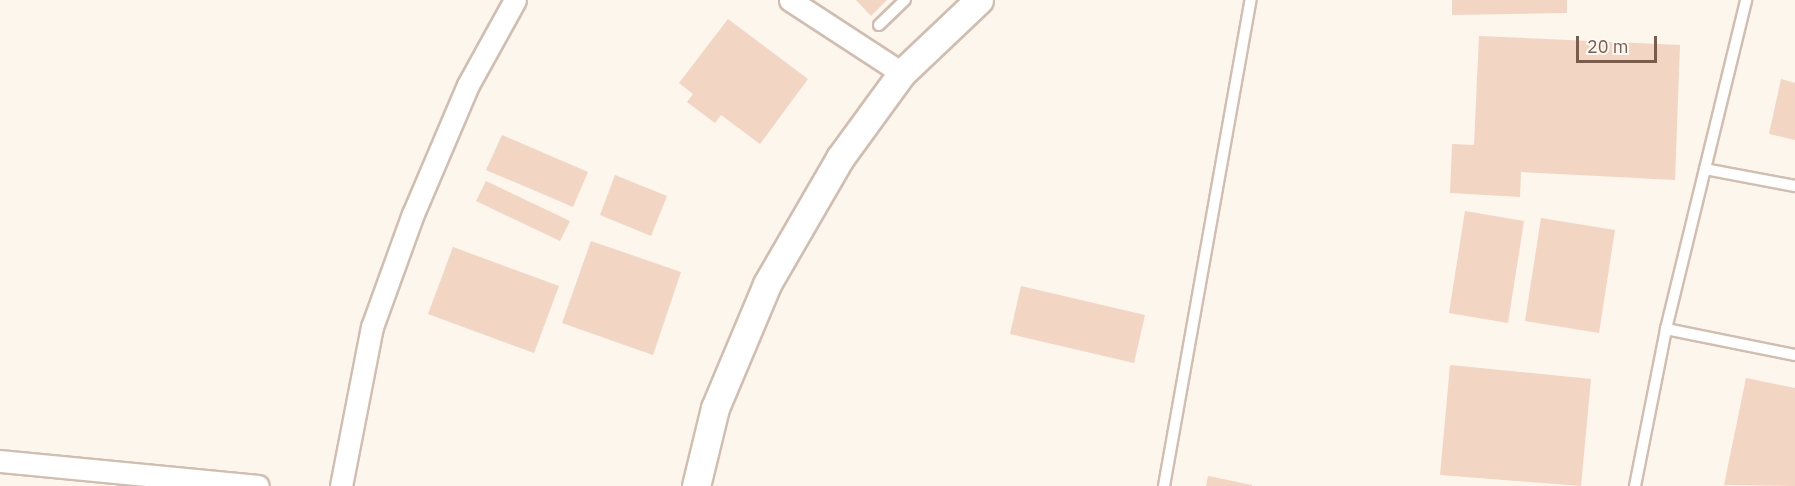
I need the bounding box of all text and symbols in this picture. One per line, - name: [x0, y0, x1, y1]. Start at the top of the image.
- scale bar: [1579, 24, 1660, 62]
- text: 20 m: [1587, 35, 1629, 58]

